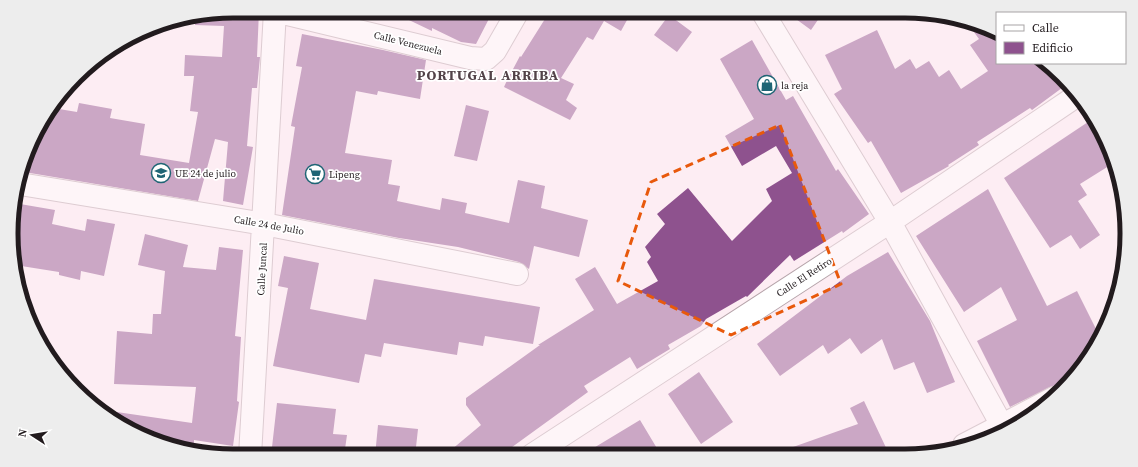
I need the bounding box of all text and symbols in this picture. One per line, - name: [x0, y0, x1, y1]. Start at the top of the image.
- legend: [996, 12, 1126, 64]
- text: Calle: [1032, 20, 1059, 36]
- street label: Calle Venezuela: [372, 28, 444, 58]
- text: Edificio: [1032, 40, 1073, 56]
- district label: PORTUGAL ARRIBA: [417, 65, 559, 85]
- shop icon: la reja: [756, 74, 778, 96]
- place label: la reja: [781, 79, 809, 92]
- school or university icon: UE 24 de julio: [150, 162, 172, 184]
- supermarket icon: Lipeng: [304, 163, 326, 185]
- place label: UE 24 de julio: [175, 167, 236, 180]
- place label: Lipeng: [329, 168, 360, 181]
- street label: Calle 24 de Julio: [233, 212, 306, 238]
- street label: Calle Juncal: [254, 242, 270, 296]
- street label: Calle El Retiro: [774, 254, 835, 300]
- north arrow: [12, 415, 52, 455]
- text: N: [15, 428, 31, 439]

